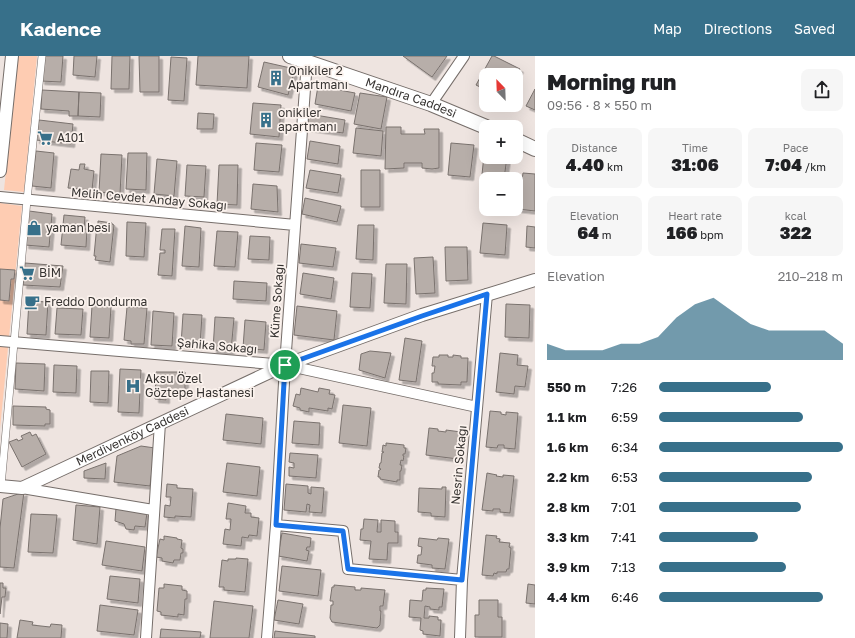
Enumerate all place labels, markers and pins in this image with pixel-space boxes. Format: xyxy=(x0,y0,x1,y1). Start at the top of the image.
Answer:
place label: Onikiler 2 Apartmanı xyxy=(288,63,348,92)
building icon: Onikiler 2 Apartmanı xyxy=(267,69,285,87)
place label: onikiler apartmanı xyxy=(278,105,337,134)
building icon: onikiler apartmanı xyxy=(257,111,275,129)
supermarket icon: A101 xyxy=(36,129,54,147)
place label: A101 xyxy=(57,130,84,145)
shop icon: yaman besi xyxy=(25,219,43,237)
place label: yaman besi xyxy=(46,220,111,235)
supermarket icon: BİM xyxy=(18,264,36,282)
place label: BİM xyxy=(39,265,61,280)
cafe icon: Freddo Dondurma xyxy=(23,293,41,311)
place label: Freddo Dondurma xyxy=(44,294,147,309)
pin xyxy=(268,348,302,382)
place label: Aksu Özel Göztepe Hastanesi xyxy=(145,371,254,400)
hospital icon: Aksu Özel Göztepe Hastanesi xyxy=(124,377,142,395)

